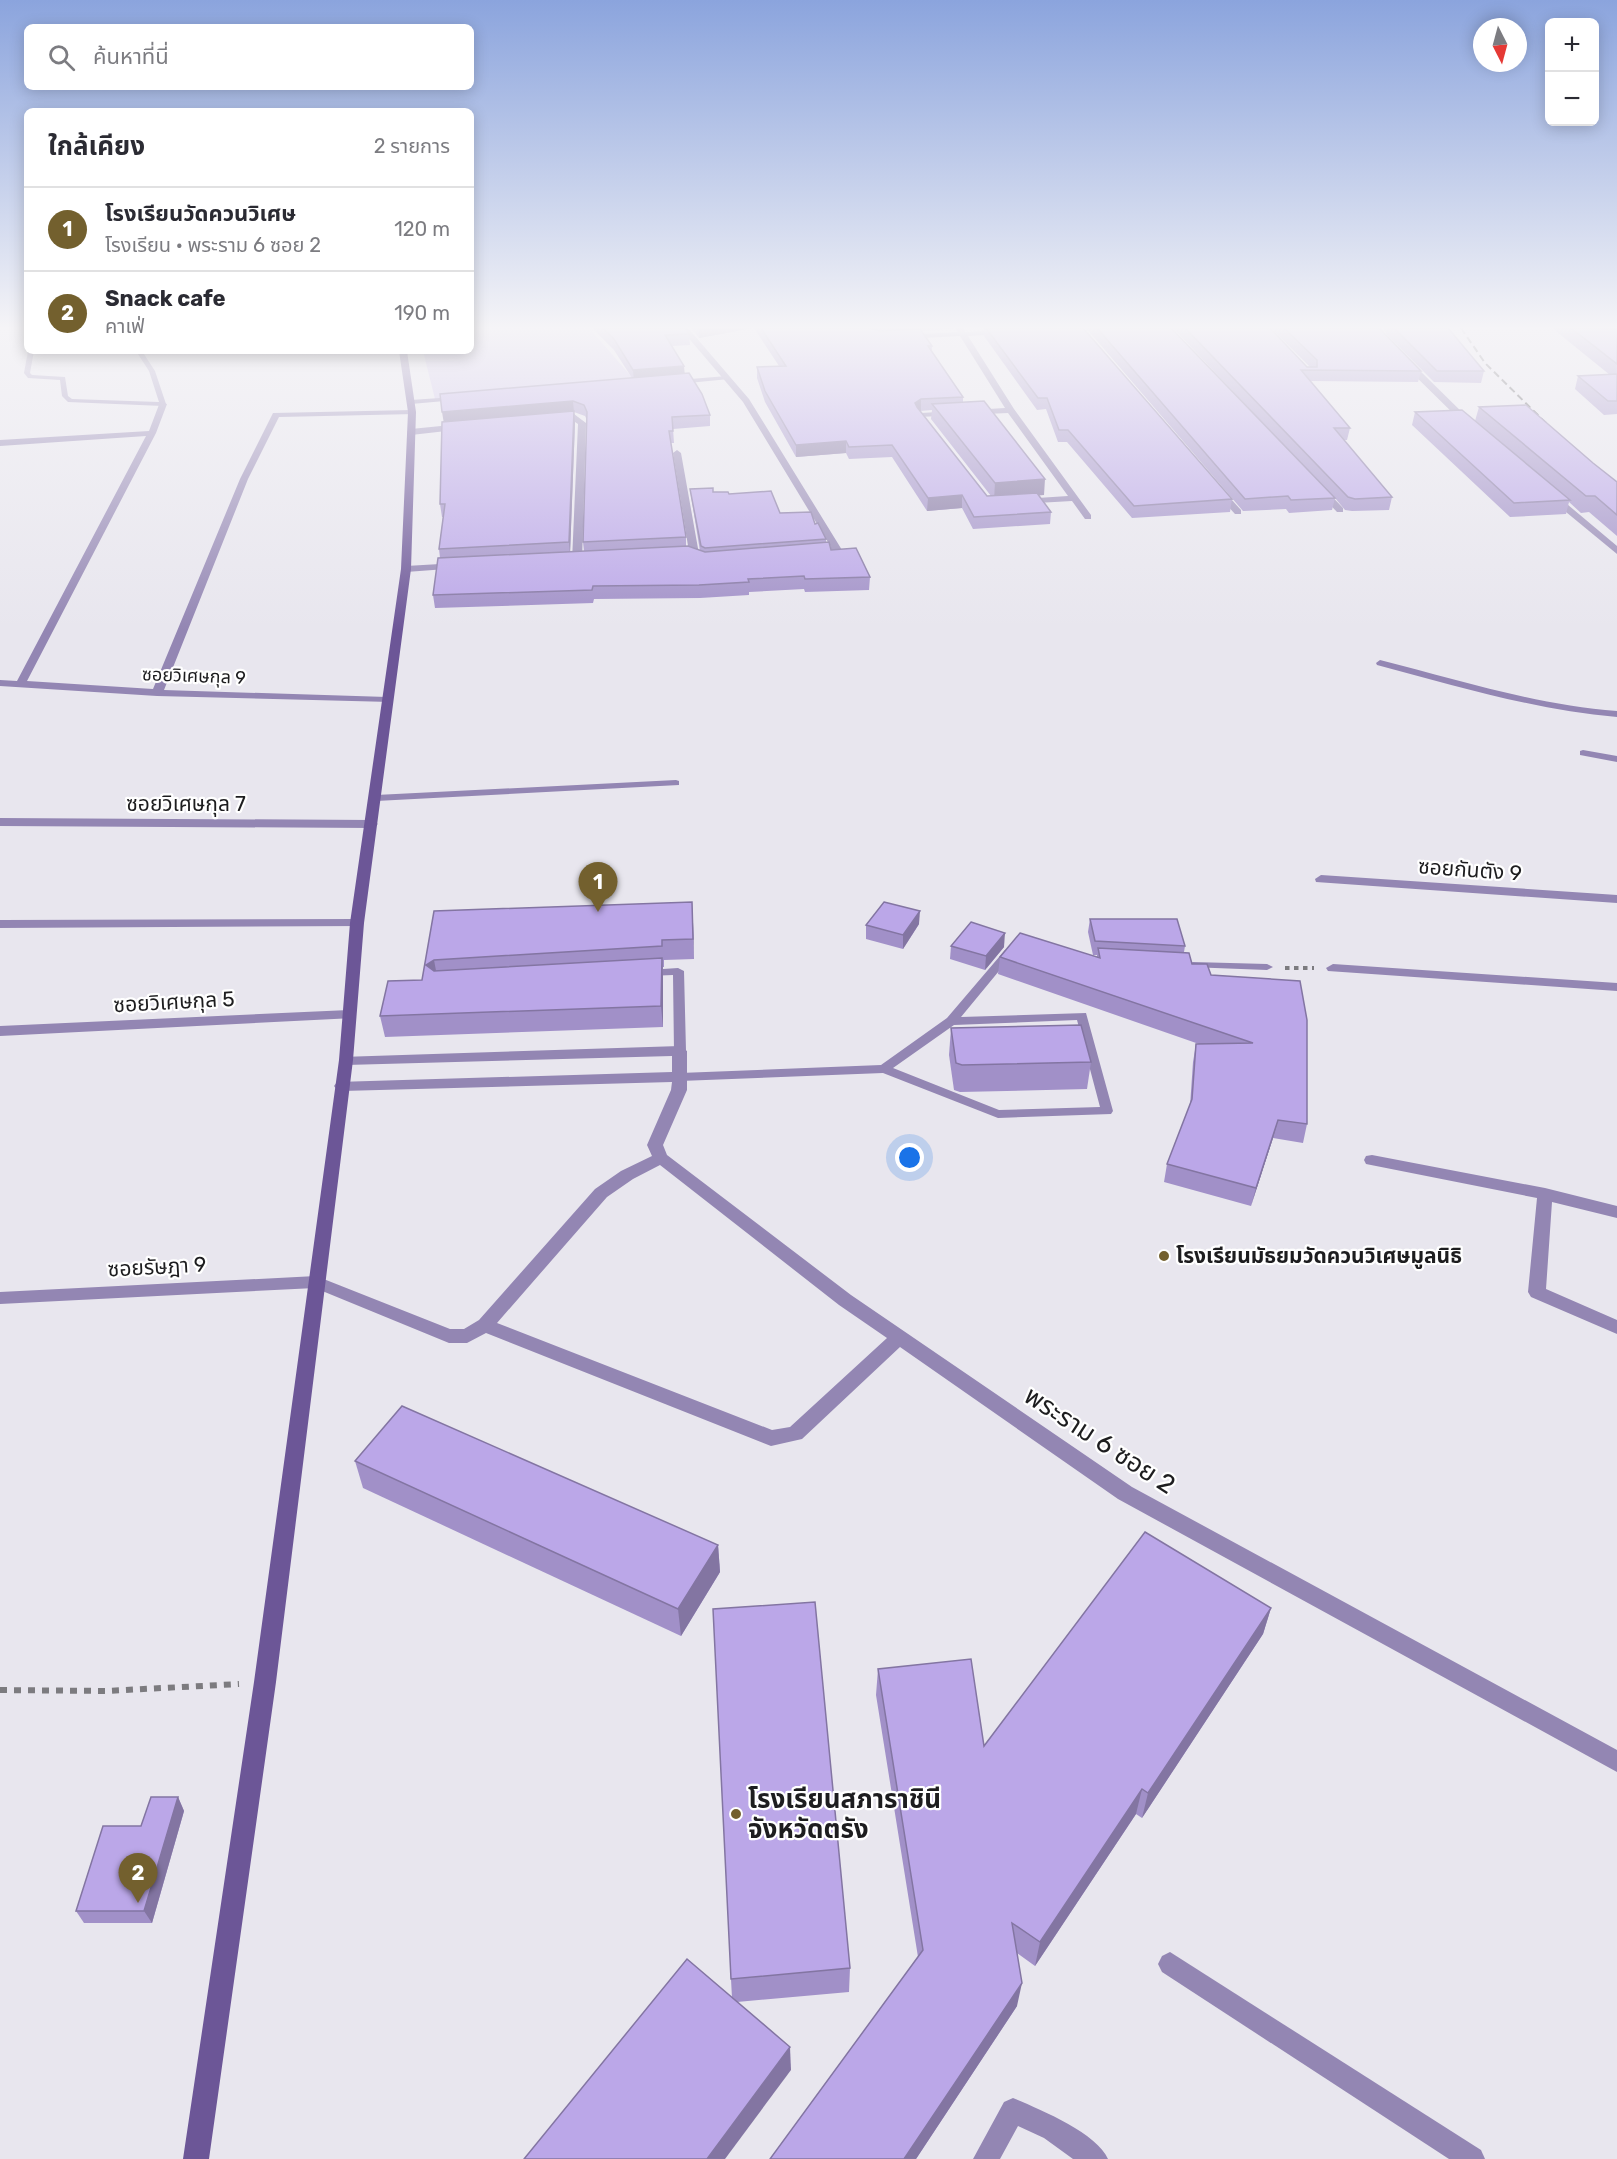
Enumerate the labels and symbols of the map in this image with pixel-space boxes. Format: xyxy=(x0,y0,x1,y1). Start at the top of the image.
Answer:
north arrow xyxy=(1473,18,1527,72)
street label: ซอยวิเศษกุล 9 xyxy=(142,663,246,689)
street label: ซอยวิเศษกุล 7 xyxy=(126,791,246,817)
street label: ซอยกันตัง 9 xyxy=(1417,853,1523,886)
pin: 1 xyxy=(578,862,618,912)
street label: ซอยวิเศษกุล 5 xyxy=(113,986,235,1018)
your location xyxy=(895,1143,924,1172)
place label: โรงเรียนมัธยมวัดควนวิเศษมูลนิธิ xyxy=(1176,1243,1462,1269)
marker: โรงเรียนมัธยมวัดควนวิเศษมูลนิธิ xyxy=(1157,1249,1171,1263)
street label: ซอยรัษฎา 9 xyxy=(107,1251,207,1282)
street label: พระราม 6 ซอย 2 xyxy=(1018,1380,1181,1501)
place label: โรงเรียนสภาราชินี จังหวัดตรัง xyxy=(748,1784,941,1845)
marker: โรงเรียนสภาราชินี จังหวัดตรัง xyxy=(729,1807,743,1821)
pin: 2 xyxy=(118,1854,158,1903)

